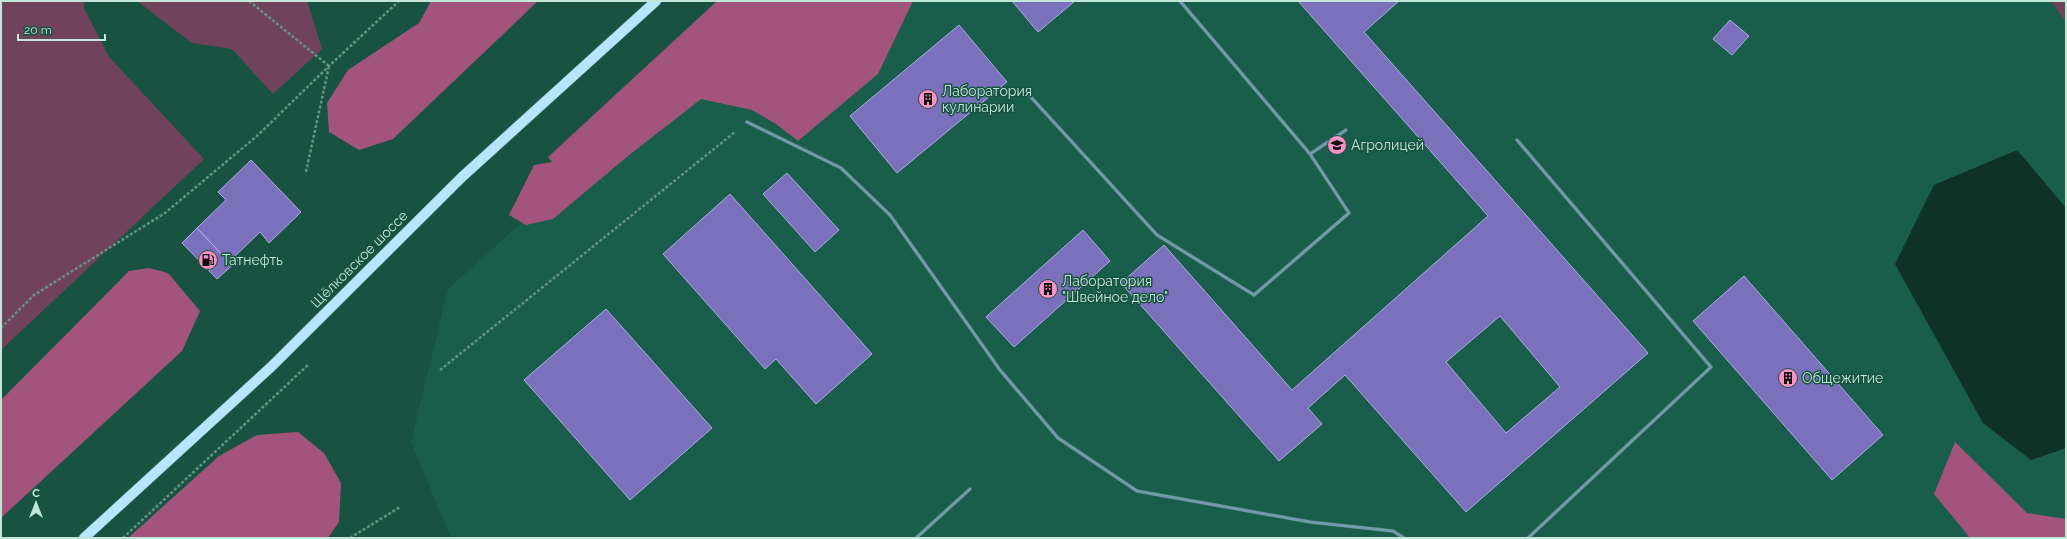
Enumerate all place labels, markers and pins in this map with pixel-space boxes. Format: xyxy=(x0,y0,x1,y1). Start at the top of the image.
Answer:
place label: Лаборатория кулинарии xyxy=(942,83,1032,115)
building icon: Лаборатория кулинарии xyxy=(917,88,939,110)
school or university icon: Агролицей xyxy=(1326,134,1348,156)
place label: Агролицей xyxy=(1351,137,1424,153)
fuel station icon: Татнефть xyxy=(197,249,219,271)
place label: Татнефть xyxy=(222,252,283,268)
place label: Лаборатория "Швейное дело" xyxy=(1062,273,1168,305)
building icon: Лаборатория "Швейное дело" xyxy=(1037,278,1059,300)
building icon: Общежитие xyxy=(1777,367,1799,389)
place label: Общежитие xyxy=(1802,370,1883,386)

